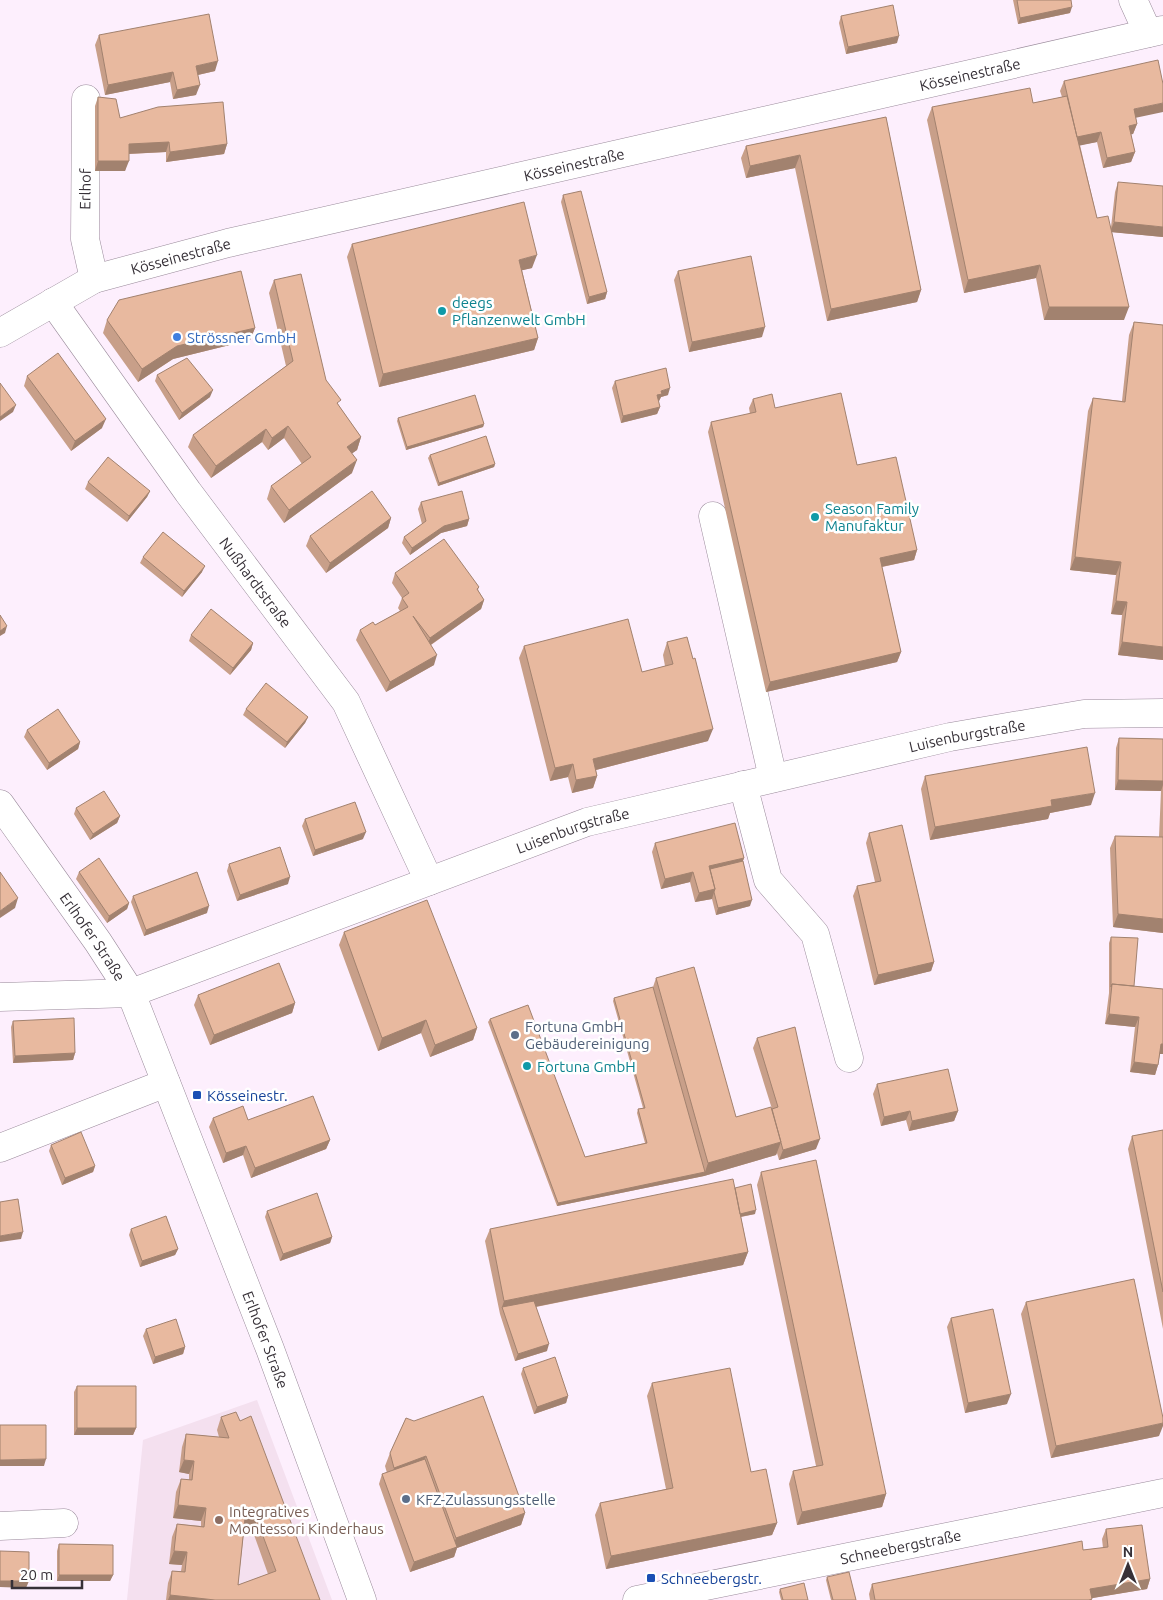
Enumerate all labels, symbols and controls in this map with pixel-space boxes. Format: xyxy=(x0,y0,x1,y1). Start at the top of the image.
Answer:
street label: Kösseinestraße xyxy=(918,54,1022,94)
street label: Kösseinestraße xyxy=(522,144,626,184)
street label: Erlhof xyxy=(76,168,94,210)
street label: Kösseinestraße xyxy=(129,234,232,277)
place label: deegs Pflanzenwelt GmbH xyxy=(452,294,586,328)
marker: deegs Pflanzenwelt GmbH xyxy=(436,305,448,317)
place label: Strössner GmbH xyxy=(187,329,296,346)
marker: Strössner GmbH xyxy=(171,331,183,343)
place label: Season Family Manufaktur xyxy=(825,500,919,534)
marker: Season Family Manufaktur xyxy=(809,511,821,523)
street label: Nußhardtstraße xyxy=(217,534,295,631)
street label: Luisenburgstraße xyxy=(907,716,1026,755)
street label: Luisenburgstraße xyxy=(514,804,631,856)
street label: Erlhofer Straße xyxy=(57,889,129,984)
place label: Fortuna GmbH Gebäudereinigung xyxy=(525,1018,650,1052)
marker: Fortuna GmbH Gebäudereinigung xyxy=(509,1029,521,1041)
place label: Fortuna GmbH xyxy=(537,1058,636,1075)
marker: Fortuna GmbH xyxy=(521,1060,533,1072)
place label: Kösseinestr. xyxy=(207,1087,288,1104)
marker: Kösseinestr. xyxy=(191,1089,203,1101)
street label: Erlhofer Straße xyxy=(240,1288,292,1391)
place label: KFZ-Zulassungsstelle xyxy=(416,1491,556,1508)
marker: KFZ-Zulassungsstelle xyxy=(400,1493,412,1505)
place label: Integratives Montessori Kinderhaus xyxy=(229,1503,384,1537)
marker: Integratives Montessori Kinderhaus xyxy=(213,1514,225,1526)
street label: Schneebergstraße xyxy=(839,1526,963,1567)
north arrow xyxy=(1103,1540,1153,1590)
text: N xyxy=(1123,1544,1133,1560)
scale bar xyxy=(12,1558,82,1590)
text: 20 m xyxy=(20,1566,53,1583)
place label: Schneebergstr. xyxy=(661,1570,762,1587)
marker: Schneebergstr. xyxy=(645,1572,657,1584)

